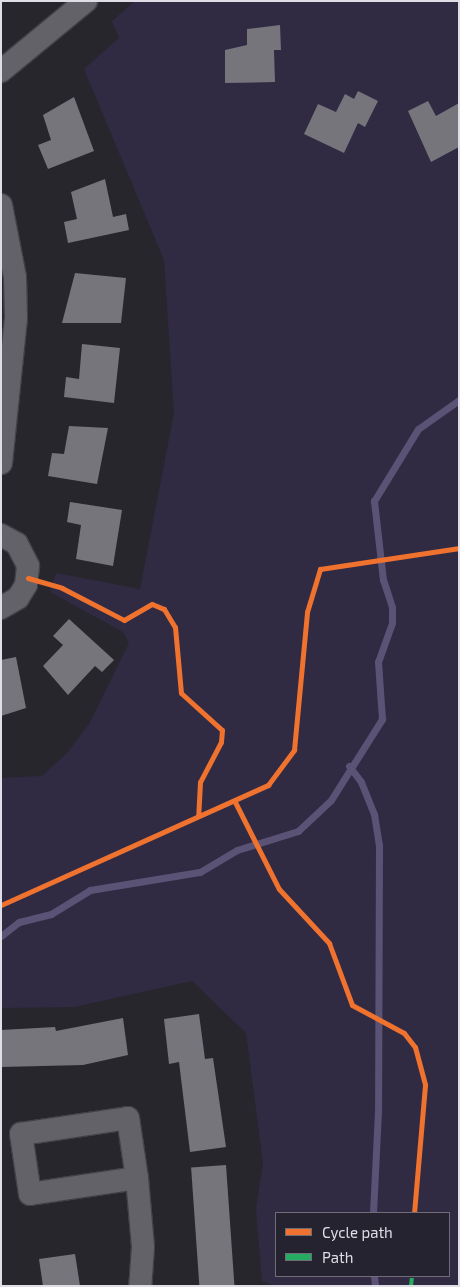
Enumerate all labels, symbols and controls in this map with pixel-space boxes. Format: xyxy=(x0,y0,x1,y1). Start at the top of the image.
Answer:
legend xyxy=(275,1212,450,1277)
text: Cycle path xyxy=(322,1223,393,1241)
text: Path xyxy=(322,1248,353,1266)

